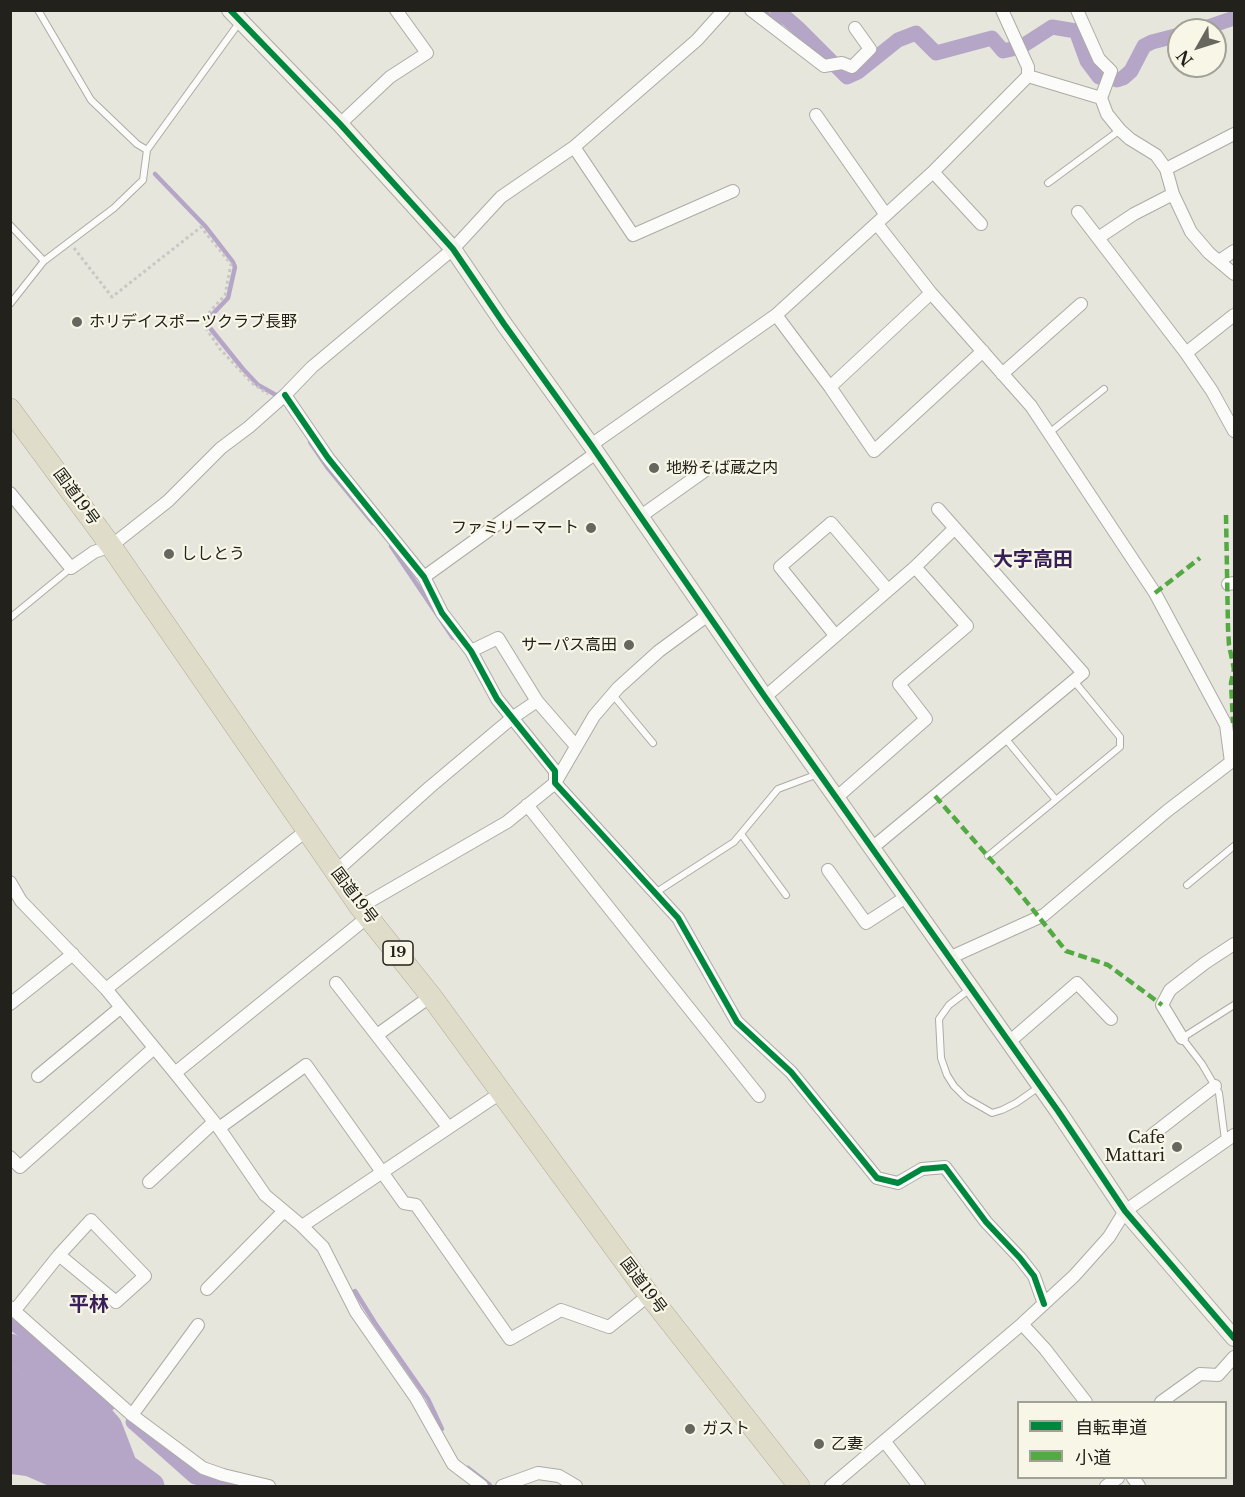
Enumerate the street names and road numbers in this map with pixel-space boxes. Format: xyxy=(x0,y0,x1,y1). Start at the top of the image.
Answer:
street label: 国道19号 xyxy=(49,465,103,529)
street label: 国道19号 xyxy=(327,864,381,928)
road number: 19 xyxy=(383,941,413,965)
street label: 国道19号 xyxy=(616,1254,670,1318)

